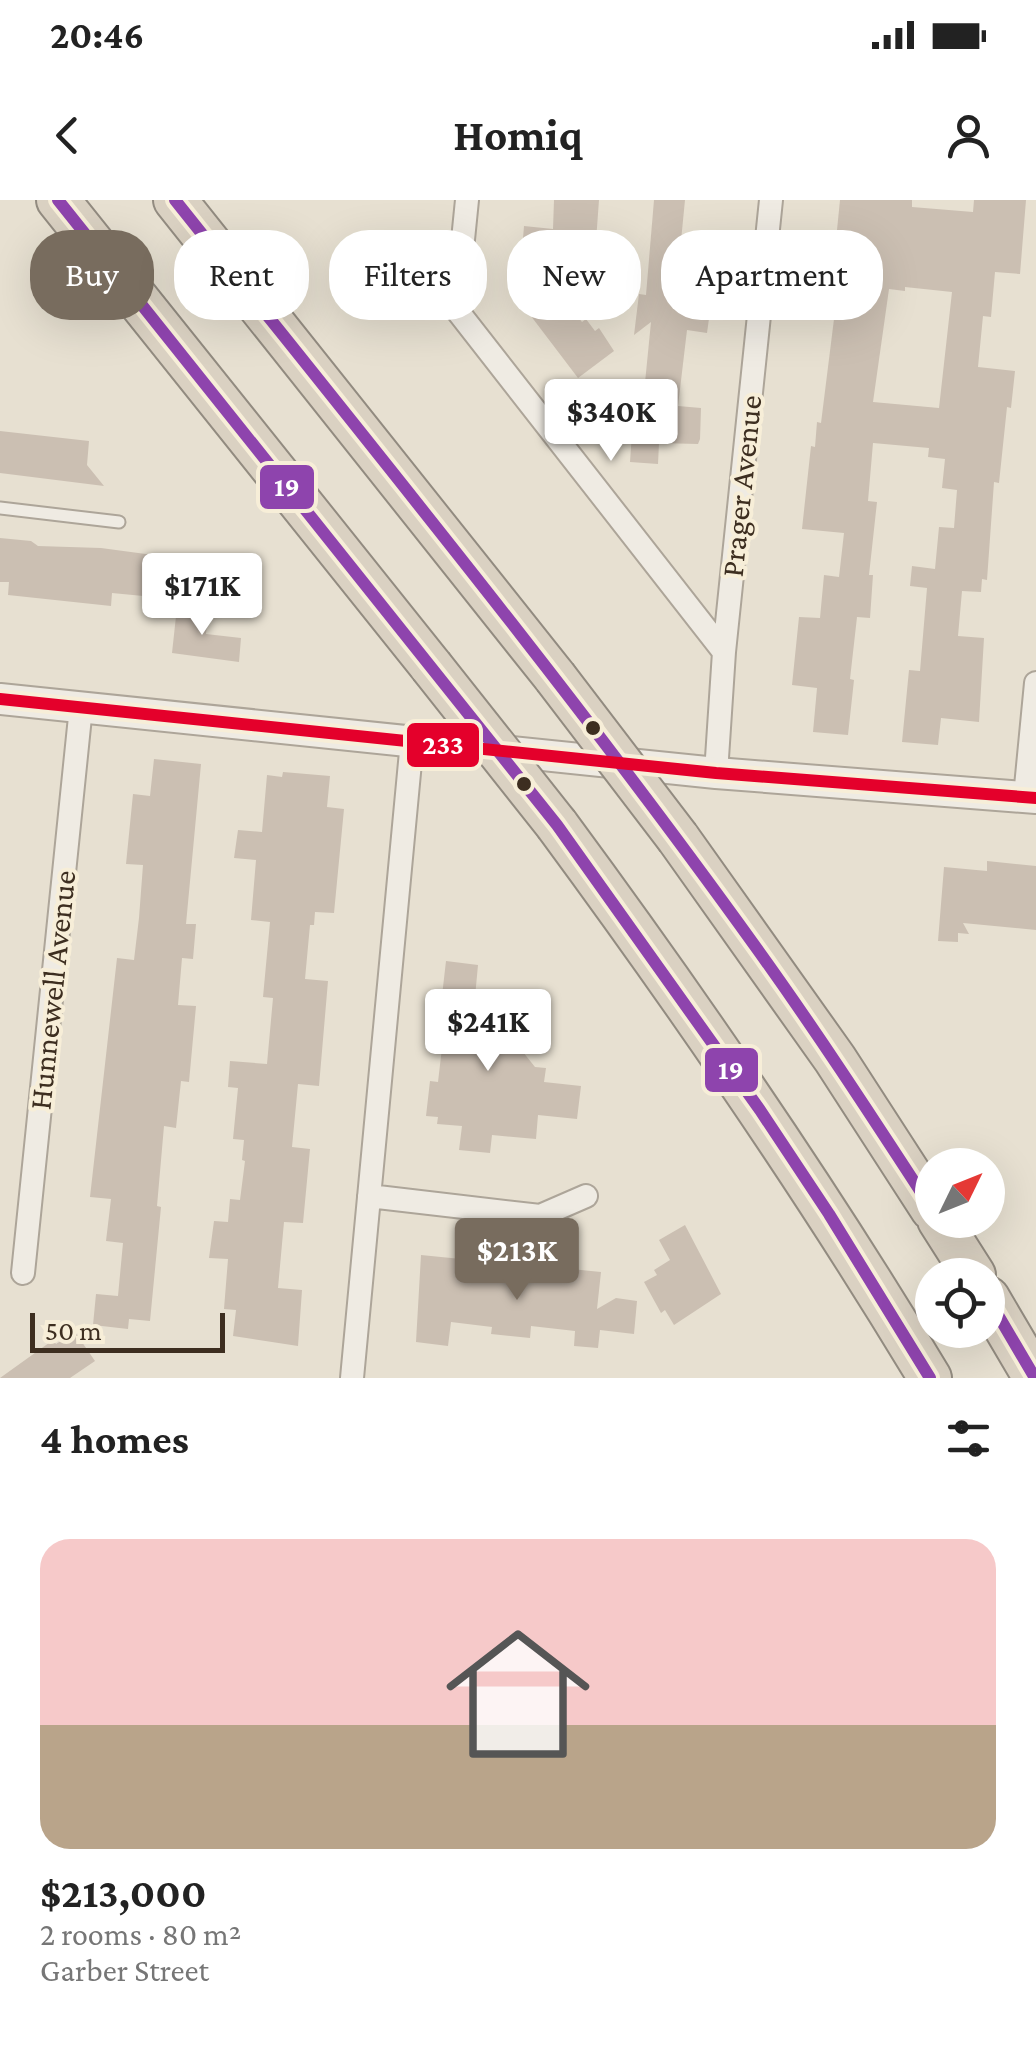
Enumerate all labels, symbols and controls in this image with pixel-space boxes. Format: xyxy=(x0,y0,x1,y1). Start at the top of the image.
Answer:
text: 20:46 xyxy=(50,14,144,56)
icon: back xyxy=(40,108,95,163)
icon: person xyxy=(941,108,996,163)
text: Homiq xyxy=(453,110,583,160)
chip: Buy xyxy=(30,230,154,320)
chip: Rent xyxy=(174,230,309,320)
chip: Filters xyxy=(329,230,487,320)
chip: New xyxy=(507,230,641,320)
chip: Apartment xyxy=(661,230,883,320)
pin: $340K xyxy=(541,379,681,464)
text: $340K xyxy=(567,393,655,429)
street label: Prager Avenue xyxy=(714,393,768,579)
line badge: 19 xyxy=(258,463,316,511)
text: 19 xyxy=(274,471,300,502)
pin: $171K xyxy=(132,553,272,638)
text: $171K xyxy=(164,567,240,603)
unlabelled marker xyxy=(583,718,603,738)
line badge: 233 xyxy=(405,721,481,769)
text: 233 xyxy=(422,729,464,760)
unlabelled marker xyxy=(514,774,534,794)
street label: Hunnewell Avenue xyxy=(22,868,82,1112)
pin: $241K xyxy=(418,989,558,1074)
text: $241K xyxy=(447,1003,529,1039)
line badge: 19 xyxy=(703,1046,760,1094)
text: 19 xyxy=(718,1054,744,1085)
north arrow xyxy=(915,1148,1005,1238)
map controls xyxy=(915,1148,1005,1348)
pin: $213K xyxy=(447,1218,587,1303)
text: $213K xyxy=(477,1232,557,1268)
button: locate xyxy=(915,1258,1005,1348)
scale bar xyxy=(30,1308,225,1352)
text: 50 m xyxy=(45,1315,102,1346)
icon: filters xyxy=(941,1411,996,1466)
text: 4 homes xyxy=(40,1415,189,1462)
icon: home xyxy=(428,1604,608,1784)
text: $213,000 xyxy=(40,1869,206,1916)
text: 2 rooms · 80 m² xyxy=(40,1916,241,1952)
text: Garber Street xyxy=(40,1952,209,1988)

